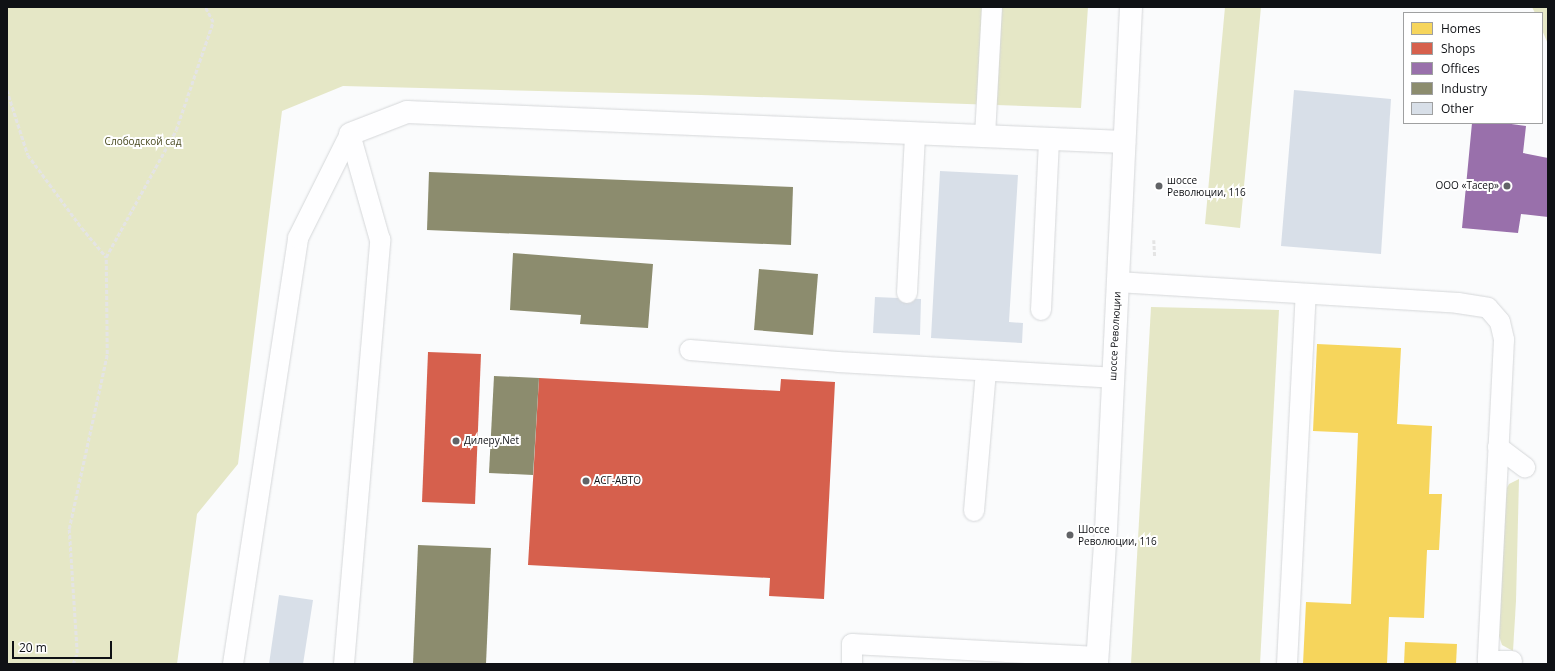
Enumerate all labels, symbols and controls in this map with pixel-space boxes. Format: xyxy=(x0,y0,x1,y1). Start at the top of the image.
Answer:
legend xyxy=(1403,12,1543,124)
text: Homes xyxy=(1441,20,1481,37)
text: Shops xyxy=(1441,40,1475,57)
text: Offices xyxy=(1441,60,1480,77)
text: Industry xyxy=(1441,80,1487,97)
text: Other xyxy=(1441,100,1474,117)
park label: Слободской сад xyxy=(105,136,181,148)
place label: шоссе Революции, 116 xyxy=(1167,174,1246,198)
place label: ООО «Тасер» xyxy=(1436,180,1499,192)
marker: шоссе Революции, 116 xyxy=(1154,181,1164,191)
marker: ООО «Тасер» xyxy=(1502,181,1512,191)
street label: шоссе Революции xyxy=(1107,291,1123,381)
place label: Дилеру.Net xyxy=(464,435,519,447)
marker: Дилеру.Net xyxy=(451,436,461,446)
place label: АСГ-АВТО xyxy=(594,475,641,487)
marker: АСГ-АВТО xyxy=(581,476,591,486)
place label: Шоссе Революции, 116 xyxy=(1078,523,1157,546)
marker: Шоссе Революции, 116 xyxy=(1065,530,1075,540)
scale bar xyxy=(14,633,114,659)
text: 20 m xyxy=(19,639,47,656)

